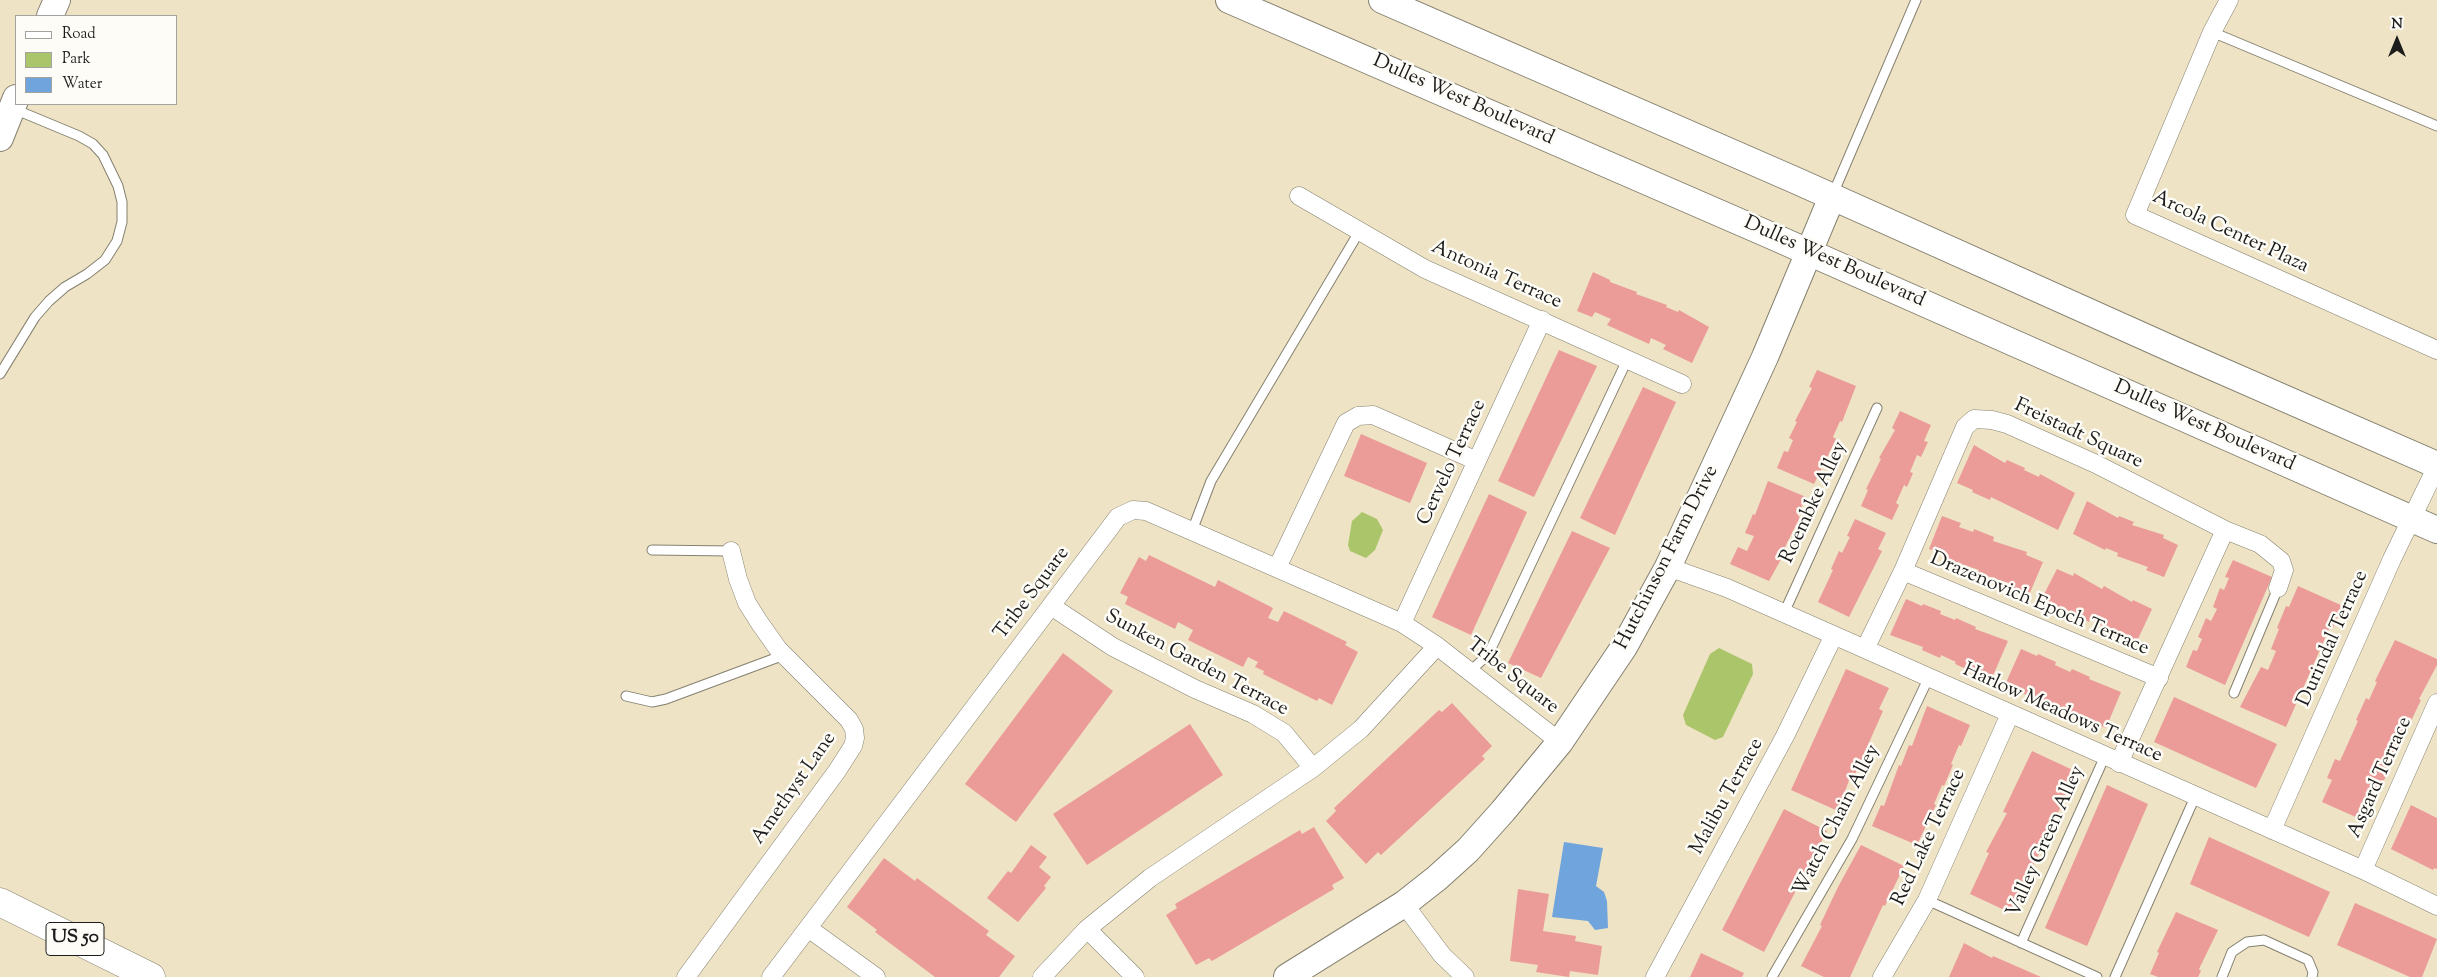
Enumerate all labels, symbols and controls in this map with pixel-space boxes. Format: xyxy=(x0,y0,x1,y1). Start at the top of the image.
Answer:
legend xyxy=(15,15,178,105)
north arrow xyxy=(2372,15,2422,65)
text: N xyxy=(2391,15,2403,35)
text: Road xyxy=(62,24,96,45)
text: Park xyxy=(62,49,91,70)
street label: Dulles West Boulevard xyxy=(1369,50,1557,152)
text: Water xyxy=(62,74,102,95)
street label: Arcola Center Plaza xyxy=(2148,186,2312,280)
street label: Dulles West Boulevard xyxy=(1740,212,1928,314)
street label: Antonia Terrace xyxy=(1427,236,1565,316)
street label: Dulles West Boulevard xyxy=(2110,376,2298,478)
street label: Freistadt Square xyxy=(2010,395,2146,475)
street label: Cervelo Terrace xyxy=(1413,396,1493,530)
street label: Roembke Alley xyxy=(1776,438,1854,568)
street label: Hutchinson Farm Drive xyxy=(1611,462,1725,654)
street label: Tribe Square xyxy=(990,543,1076,645)
street label: Drazenovich Epoch Terrace xyxy=(1926,548,2152,662)
street label: Durindal Terrace xyxy=(2293,567,2375,711)
street label: Sunken Garden Terrace xyxy=(1100,605,1292,723)
street label: Tribe Square xyxy=(1461,634,1563,720)
street label: Harlow Meadows Terrace xyxy=(1958,659,2166,769)
street label: Asgard Terrace xyxy=(2344,714,2418,842)
street label: Amethyst Lane xyxy=(748,728,842,850)
street label: Malibu Terrace xyxy=(1686,735,1770,859)
street label: Watch Chain Alley xyxy=(1789,741,1887,901)
street label: Valley Green Alley xyxy=(2003,763,2091,921)
street label: Red Lake Terrace xyxy=(1888,766,1972,910)
road number: US 50 xyxy=(46,922,104,956)

